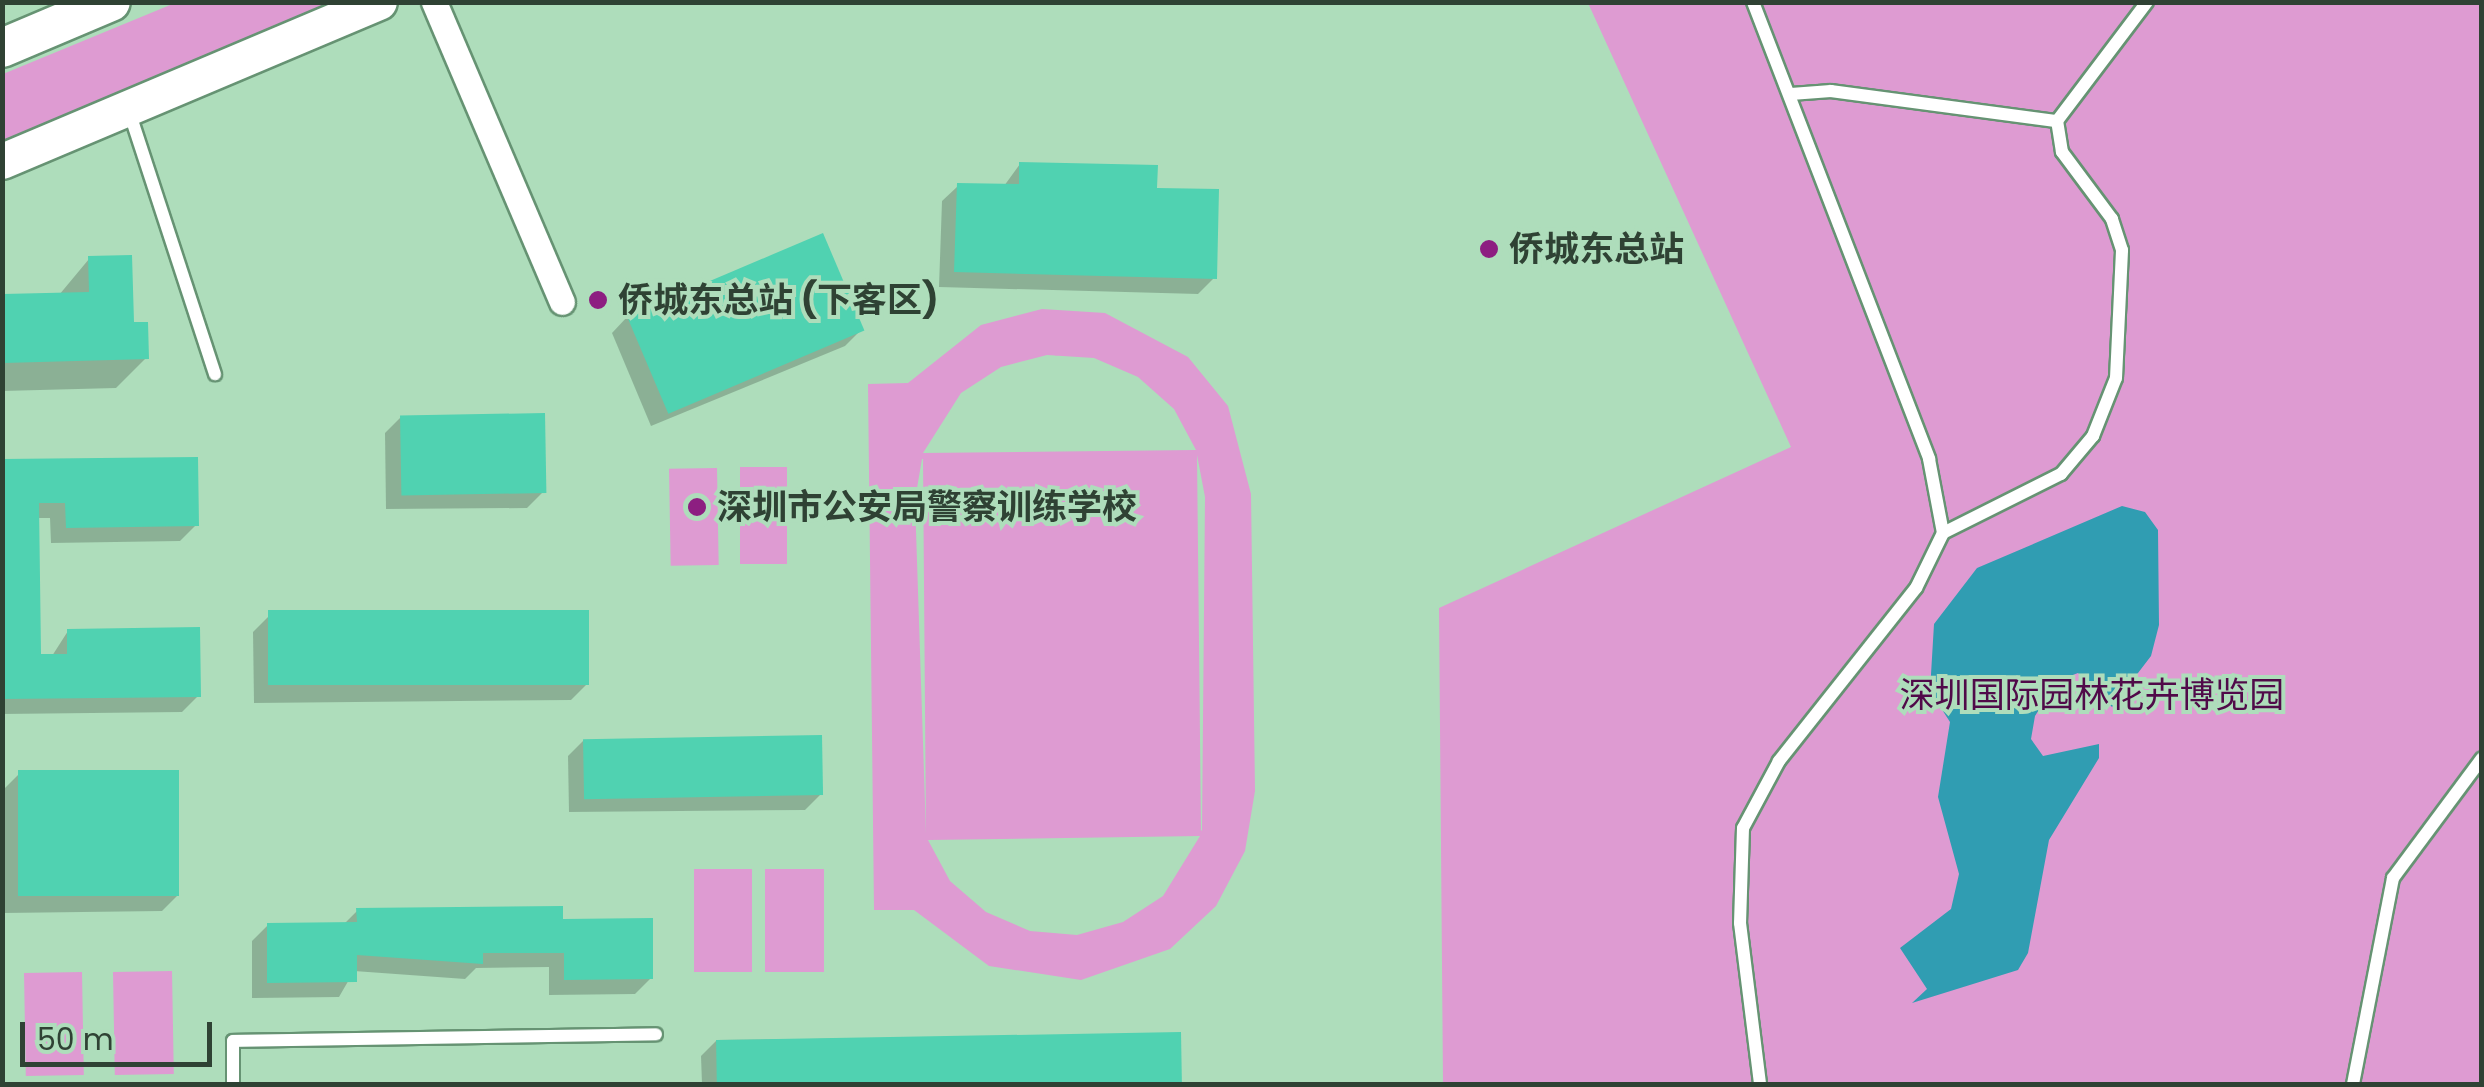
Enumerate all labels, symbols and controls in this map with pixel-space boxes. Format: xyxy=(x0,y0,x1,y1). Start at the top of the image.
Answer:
place label: 侨城东总站 xyxy=(1509,228,1684,270)
marker: 侨城东总站 xyxy=(1478,238,1500,260)
place label: 侨城东总站 (下客区) xyxy=(618,279,939,321)
marker: 侨城东总站 (下客区) xyxy=(587,289,609,311)
place label: 深圳市公安局警察训练学校 xyxy=(717,486,1137,528)
marker: 深圳市公安局警察训练学校 xyxy=(686,496,708,518)
park label: 深圳国际园林花卉博览园 xyxy=(1900,674,2284,716)
scale bar xyxy=(25,1002,218,1064)
text: 50 m xyxy=(37,1018,114,1061)

